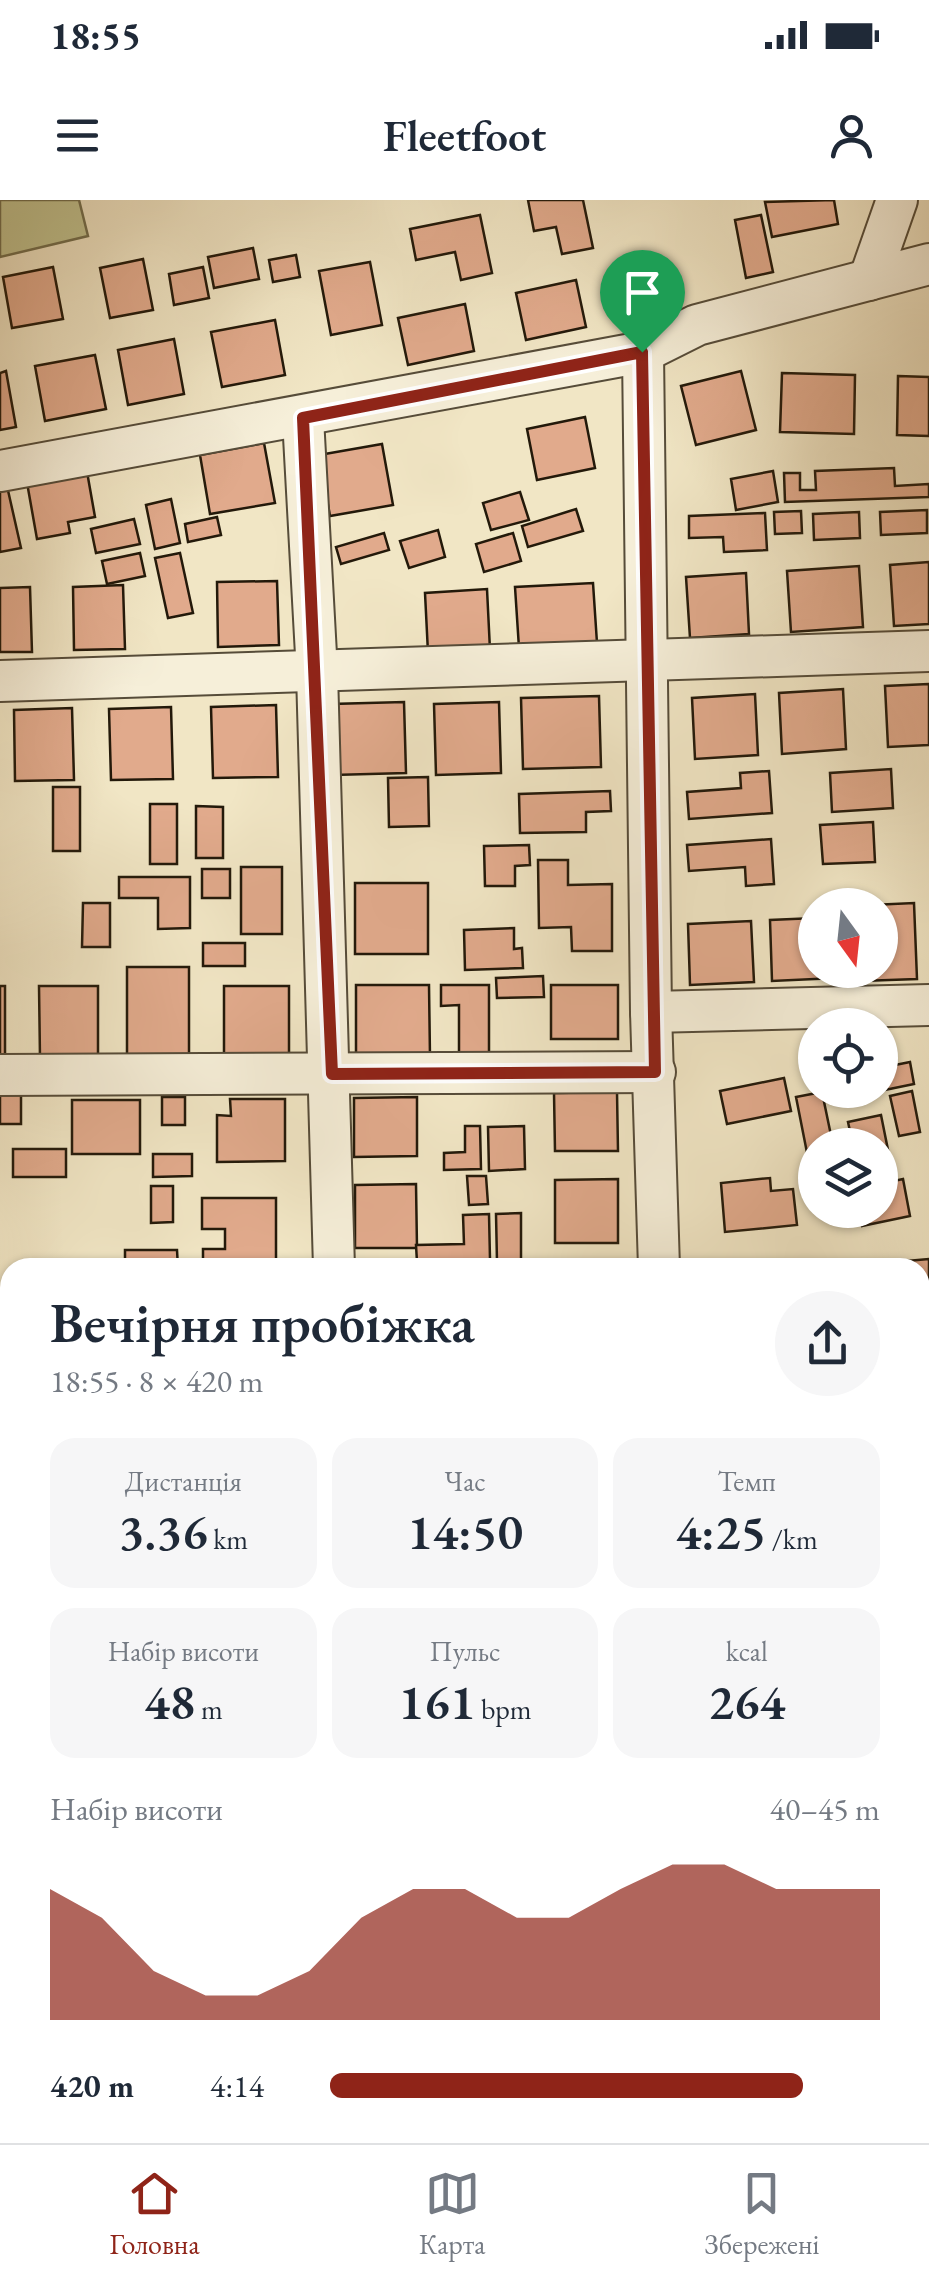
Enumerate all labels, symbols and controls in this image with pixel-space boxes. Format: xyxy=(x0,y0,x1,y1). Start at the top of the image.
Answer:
text: 18:55 xyxy=(50,11,141,60)
text: Fleetfoot xyxy=(383,106,546,164)
icon: menu xyxy=(50,108,105,163)
icon: person xyxy=(824,108,879,163)
pin xyxy=(600,250,685,353)
icon: arrive xyxy=(615,265,670,320)
north arrow xyxy=(798,888,898,988)
map controls xyxy=(798,888,898,1228)
button: locate xyxy=(798,1008,898,1108)
button: layers xyxy=(798,1128,898,1228)
text: Вечірня пробіжка xyxy=(50,1287,475,1358)
button: share xyxy=(775,1291,880,1396)
text: 18:55 · 8 × 420 m xyxy=(50,1360,263,1402)
text: Дистанція xyxy=(125,1463,242,1499)
text: Час xyxy=(444,1463,486,1499)
text: Темп xyxy=(717,1463,776,1499)
text: 3.36 xyxy=(119,1499,208,1564)
text: 14:50 xyxy=(407,1499,523,1564)
text: 4:25 xyxy=(676,1499,766,1564)
text: km xyxy=(208,1521,248,1557)
text: /km xyxy=(766,1521,818,1557)
text: Набір висоти xyxy=(108,1633,259,1669)
text: Пульс xyxy=(430,1633,500,1669)
text: kcal xyxy=(726,1633,768,1669)
text: 48 xyxy=(144,1669,195,1734)
text: 161 xyxy=(398,1669,475,1734)
text: 264 xyxy=(708,1669,785,1734)
text: m xyxy=(195,1691,223,1727)
text: bpm xyxy=(475,1691,532,1727)
text: Набір висоти xyxy=(50,1788,223,1830)
text: 40–45 m xyxy=(770,1788,880,1830)
text: 420 m xyxy=(50,2065,134,2107)
text: 4:14 xyxy=(210,2065,264,2107)
tab: Головна xyxy=(110,2166,200,2262)
tab: Карта xyxy=(419,2166,486,2262)
tab: Збережені xyxy=(705,2166,819,2262)

